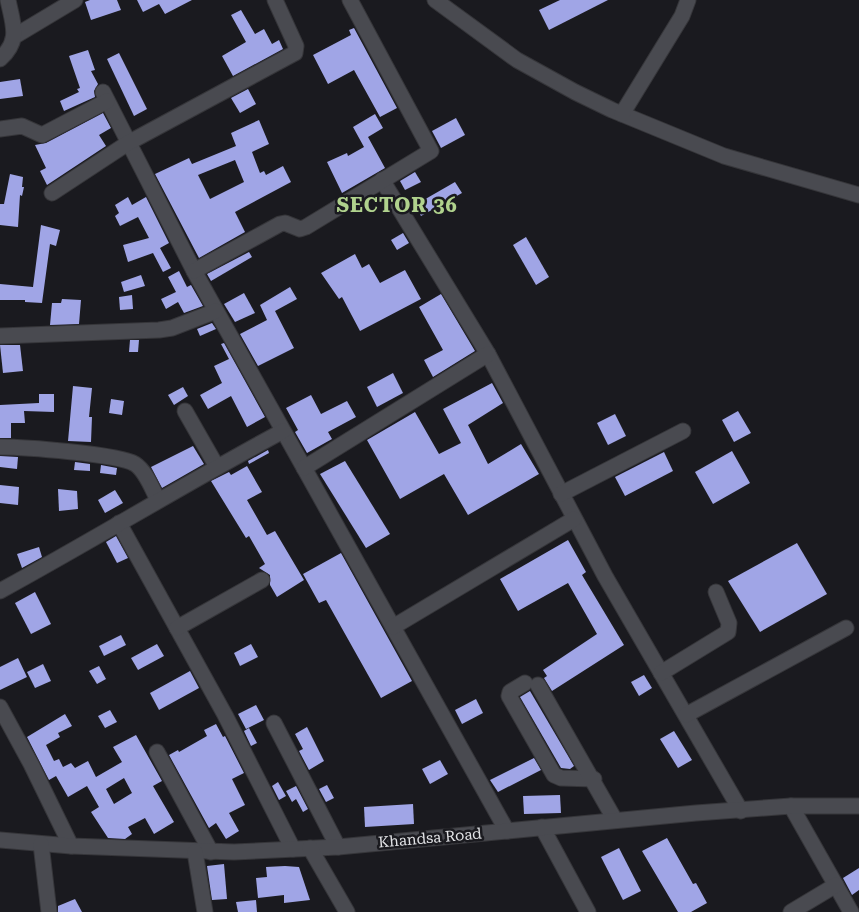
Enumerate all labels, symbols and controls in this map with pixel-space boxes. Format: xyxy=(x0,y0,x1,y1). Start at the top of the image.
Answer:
district label: SECTOR 36 xyxy=(336,193,458,217)
street label: Khandsa Road xyxy=(377,824,483,851)

